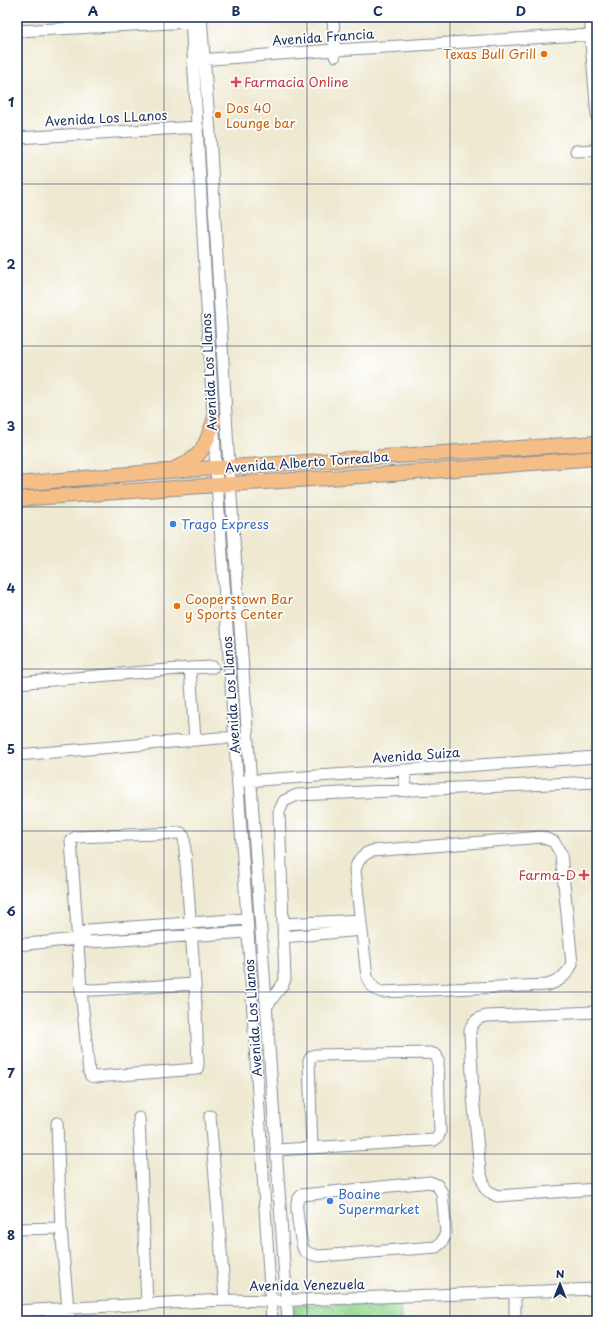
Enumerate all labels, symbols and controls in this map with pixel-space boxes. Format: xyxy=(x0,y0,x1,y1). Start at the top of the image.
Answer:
text: A xyxy=(88,1,98,20)
text: B xyxy=(232,1,241,20)
text: C xyxy=(373,1,383,20)
text: D xyxy=(516,1,526,20)
street label: Avenida Francia xyxy=(271,23,375,50)
place label: Texas Bull Grill xyxy=(443,44,536,63)
marker: Texas Bull Grill xyxy=(539,49,549,59)
place label: Farmacia Online xyxy=(244,72,349,91)
marker: Farmacia Online xyxy=(231,77,241,87)
text: 1 xyxy=(8,92,14,111)
place label: Dos 40 Lounge bar xyxy=(226,98,296,132)
street label: Avenida Los LLanos xyxy=(44,105,168,130)
marker: Dos 40 Lounge bar xyxy=(213,110,223,120)
text: 2 xyxy=(6,254,16,273)
street label: Avenida Los Llanos xyxy=(196,312,221,431)
text: 3 xyxy=(7,416,16,435)
street label: Avenida Alberto Torrealba xyxy=(224,446,390,477)
place label: Trago Express xyxy=(181,514,269,533)
marker: Trago Express xyxy=(168,519,178,529)
text: 4 xyxy=(7,578,16,597)
place label: Cooperstown Bar y Sports Center xyxy=(185,589,293,623)
marker: Cooperstown Bar y Sports Center xyxy=(172,601,182,611)
street label: Avenida Los Llanos xyxy=(217,635,244,755)
text: 5 xyxy=(7,739,15,758)
street label: Avenida Suiza xyxy=(371,742,461,767)
place label: Farma-D xyxy=(519,865,576,884)
marker: Farma-D xyxy=(579,870,589,880)
text: 6 xyxy=(6,901,16,920)
street label: Avenida Los Llanos xyxy=(239,958,266,1078)
text: 7 xyxy=(7,1063,15,1082)
place label: Boaine Supermarket xyxy=(338,1184,420,1218)
marker: Boaine Supermarket xyxy=(325,1196,335,1206)
text: 8 xyxy=(7,1225,15,1244)
north arrow xyxy=(540,1264,580,1304)
text: N xyxy=(556,1265,565,1282)
street label: Avenida Venezuela xyxy=(249,1274,366,1295)

